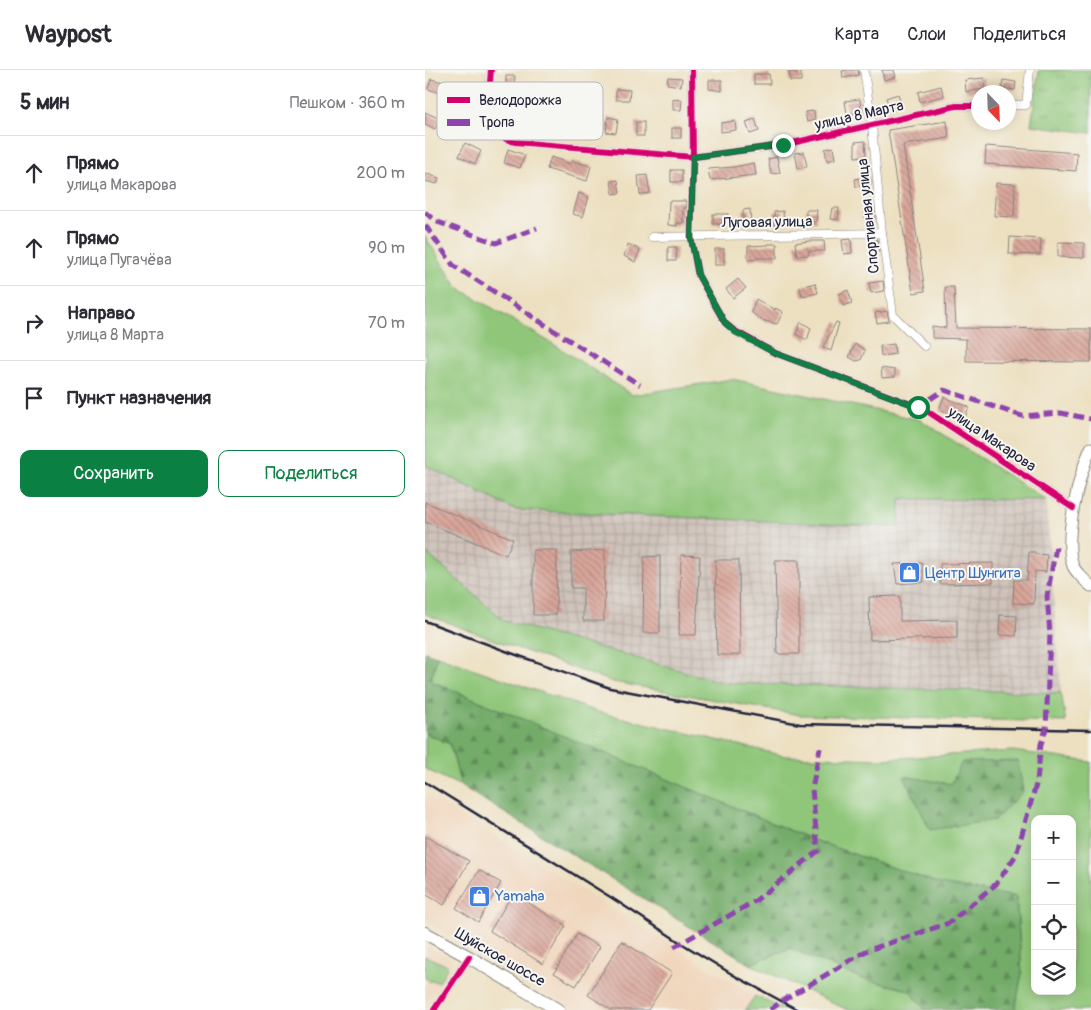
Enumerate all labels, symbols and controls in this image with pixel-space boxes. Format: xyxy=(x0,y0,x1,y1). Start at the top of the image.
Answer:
text: Waypost xyxy=(25,20,112,49)
text: Карта xyxy=(835,23,879,46)
text: Слои xyxy=(907,23,945,46)
text: Поделиться xyxy=(973,23,1066,46)
legend xyxy=(437,82,603,140)
north arrow xyxy=(971,85,1016,130)
text: 5 мин xyxy=(20,89,70,116)
text: Велодорожка xyxy=(479,92,561,109)
text: Пешком · 360 m xyxy=(290,93,405,113)
street label: улица 8 Марта xyxy=(812,96,905,135)
text: Тропа xyxy=(479,114,515,131)
route end xyxy=(772,134,795,157)
text: Прямо xyxy=(67,151,119,175)
street label: Спортивная улица xyxy=(853,157,884,274)
icon: ahead xyxy=(20,159,48,187)
text: 200 m xyxy=(357,163,405,183)
text: улица Макарова xyxy=(67,175,176,195)
street label: Луговая улица xyxy=(721,212,812,233)
text: Прямо xyxy=(67,226,119,250)
icon: ahead xyxy=(20,234,48,262)
text: 90 m xyxy=(368,238,405,258)
text: улица Пугачёва xyxy=(67,250,172,270)
text: Направо xyxy=(67,301,135,325)
icon: right xyxy=(20,309,48,337)
text: 70 m xyxy=(368,313,405,333)
text: улица 8 Марта xyxy=(67,325,164,345)
icon: arrive xyxy=(20,384,48,412)
text: Пункт назначения xyxy=(67,386,211,410)
route start xyxy=(907,396,930,419)
street label: улица Макарова xyxy=(943,402,1040,476)
button: Сохранить xyxy=(20,450,208,497)
button: Поделиться xyxy=(218,450,405,497)
shop icon: Центр Шунгита xyxy=(897,561,921,585)
place label: Центр Шунгита xyxy=(925,564,1021,583)
map controls xyxy=(1031,815,1076,995)
button: + xyxy=(1031,815,1076,860)
button: − xyxy=(1031,860,1076,905)
shop icon: Yamaha xyxy=(467,884,491,908)
place label: Yamaha xyxy=(494,887,544,906)
button: locate xyxy=(1031,905,1076,950)
street label: Шуйское шоссе xyxy=(451,924,549,991)
button: layers xyxy=(1031,950,1076,995)

